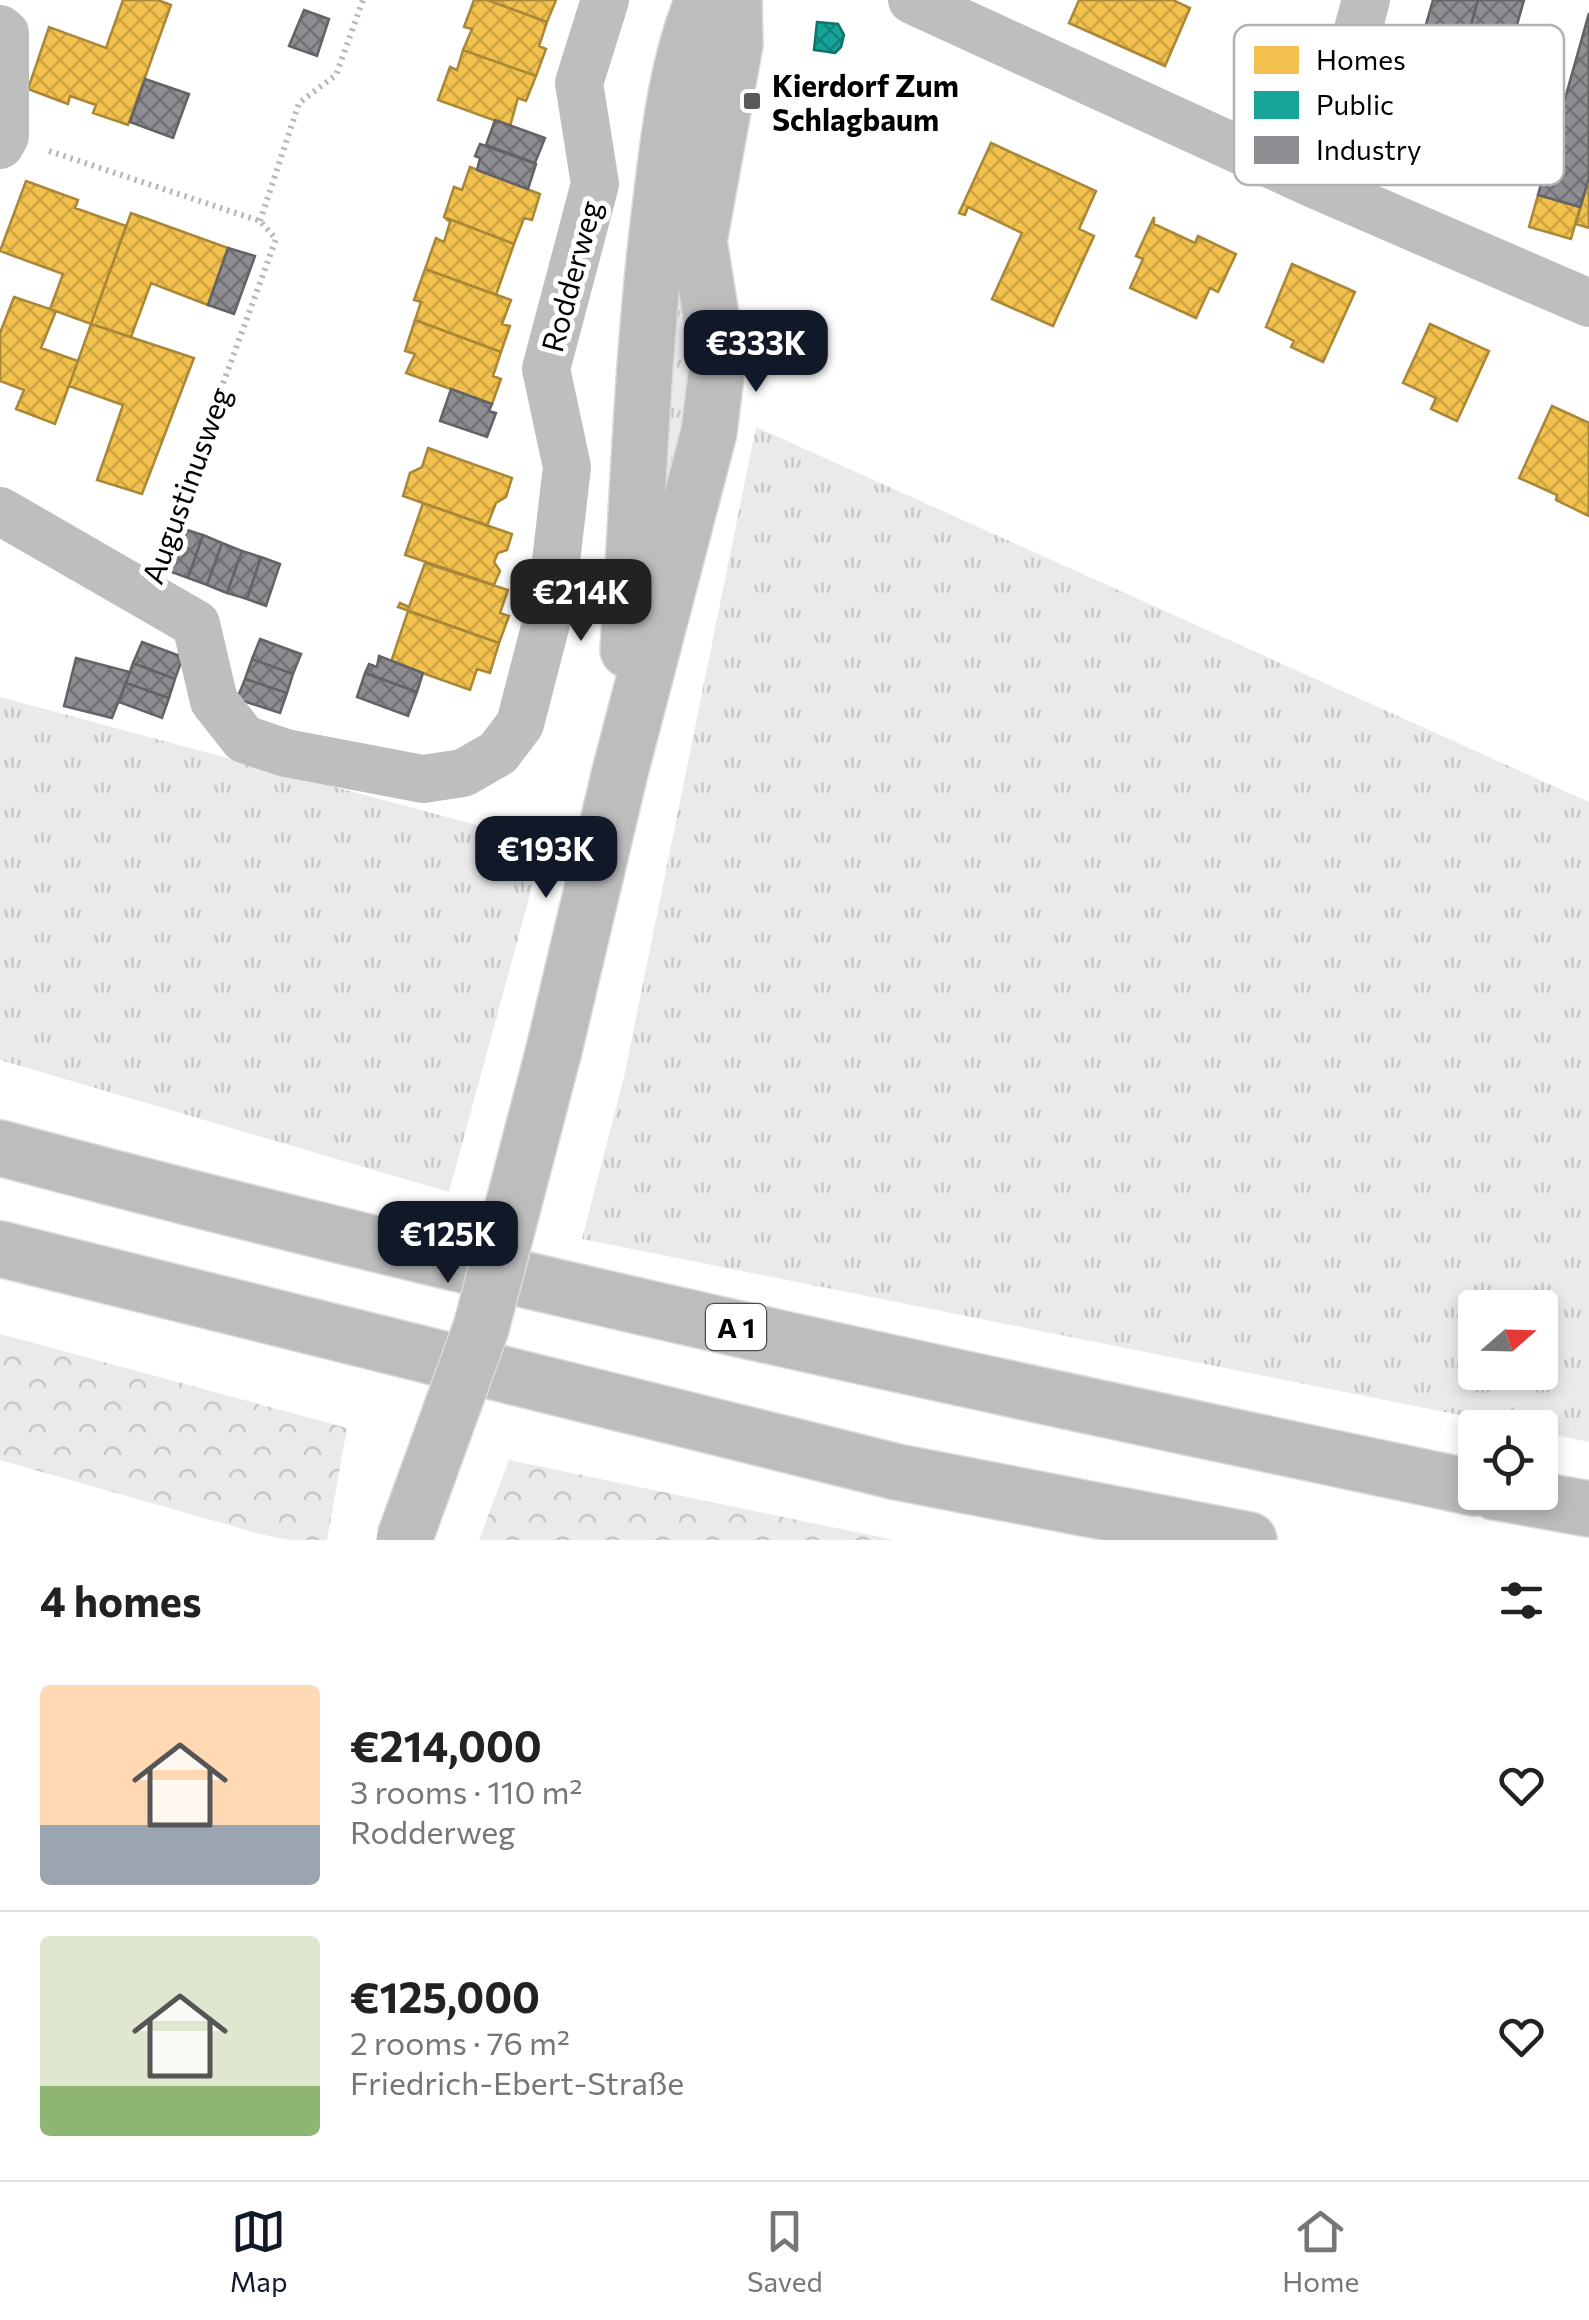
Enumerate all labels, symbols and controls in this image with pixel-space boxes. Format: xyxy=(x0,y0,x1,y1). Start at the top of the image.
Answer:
legend xyxy=(1234,25,1564,185)
text: Homes xyxy=(1316,42,1406,76)
place label: Kierdorf Zum Schlagbaum xyxy=(772,66,959,137)
text: Public xyxy=(1316,87,1394,121)
marker: Kierdorf Zum Schlagbaum xyxy=(741,90,763,112)
text: Industry xyxy=(1316,132,1422,166)
street label: Rodderweg xyxy=(532,196,608,356)
pin: €333K xyxy=(686,310,826,395)
text: €333K xyxy=(706,322,806,362)
street label: Augustinusweg xyxy=(132,382,238,588)
pin: €214K xyxy=(511,559,651,644)
text: €214K xyxy=(532,571,630,611)
pin: €193K xyxy=(476,816,616,901)
text: €193K xyxy=(497,828,595,868)
pin: €125K xyxy=(378,1201,518,1286)
text: €125K xyxy=(400,1213,496,1253)
north arrow xyxy=(1458,1290,1558,1390)
map controls xyxy=(1458,1290,1558,1510)
road number: A 1 xyxy=(706,1304,766,1350)
button: locate xyxy=(1458,1410,1558,1510)
icon: filters xyxy=(1494,1573,1549,1628)
text: 4 homes xyxy=(40,1574,202,1626)
text: €214,000 xyxy=(350,1719,542,1771)
icon: home xyxy=(120,1725,240,1845)
icon: heart xyxy=(1494,1758,1549,1813)
text: 3 rooms · 110 m² xyxy=(350,1771,582,1811)
text: Rodderweg xyxy=(350,1811,515,1851)
text: €125,000 xyxy=(350,1970,540,2022)
icon: home xyxy=(120,1976,240,2096)
icon: heart xyxy=(1494,2009,1549,2064)
text: 2 rooms · 76 m² xyxy=(350,2022,570,2062)
text: Friedrich-Ebert-Straße xyxy=(350,2062,684,2102)
tab: Map xyxy=(230,2204,288,2298)
tab: Saved xyxy=(747,2204,823,2298)
tab: Home xyxy=(1282,2204,1359,2298)

